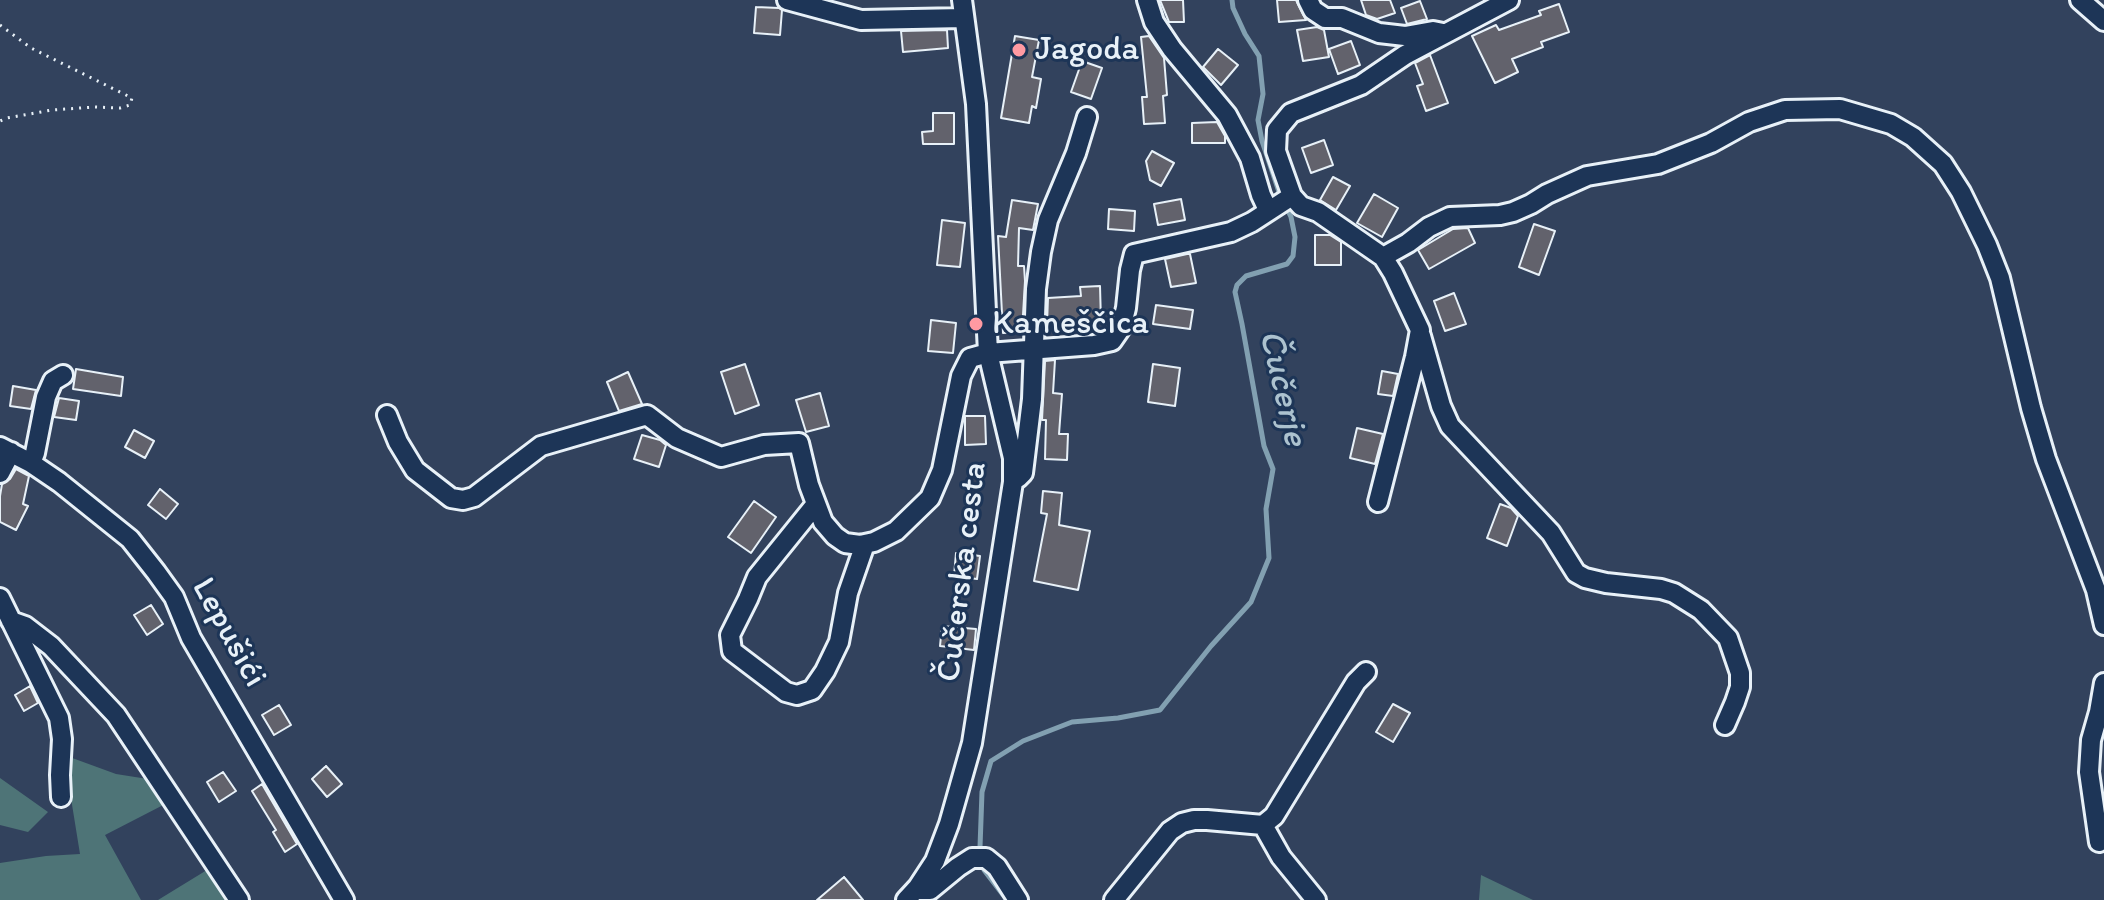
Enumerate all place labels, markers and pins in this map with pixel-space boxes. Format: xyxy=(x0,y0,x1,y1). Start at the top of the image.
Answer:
place label: Jagoda xyxy=(1035,30,1139,70)
marker: Jagoda xyxy=(1010,41,1028,59)
place label: Kameščica xyxy=(992,304,1149,344)
marker: Kameščica xyxy=(967,315,985,333)

